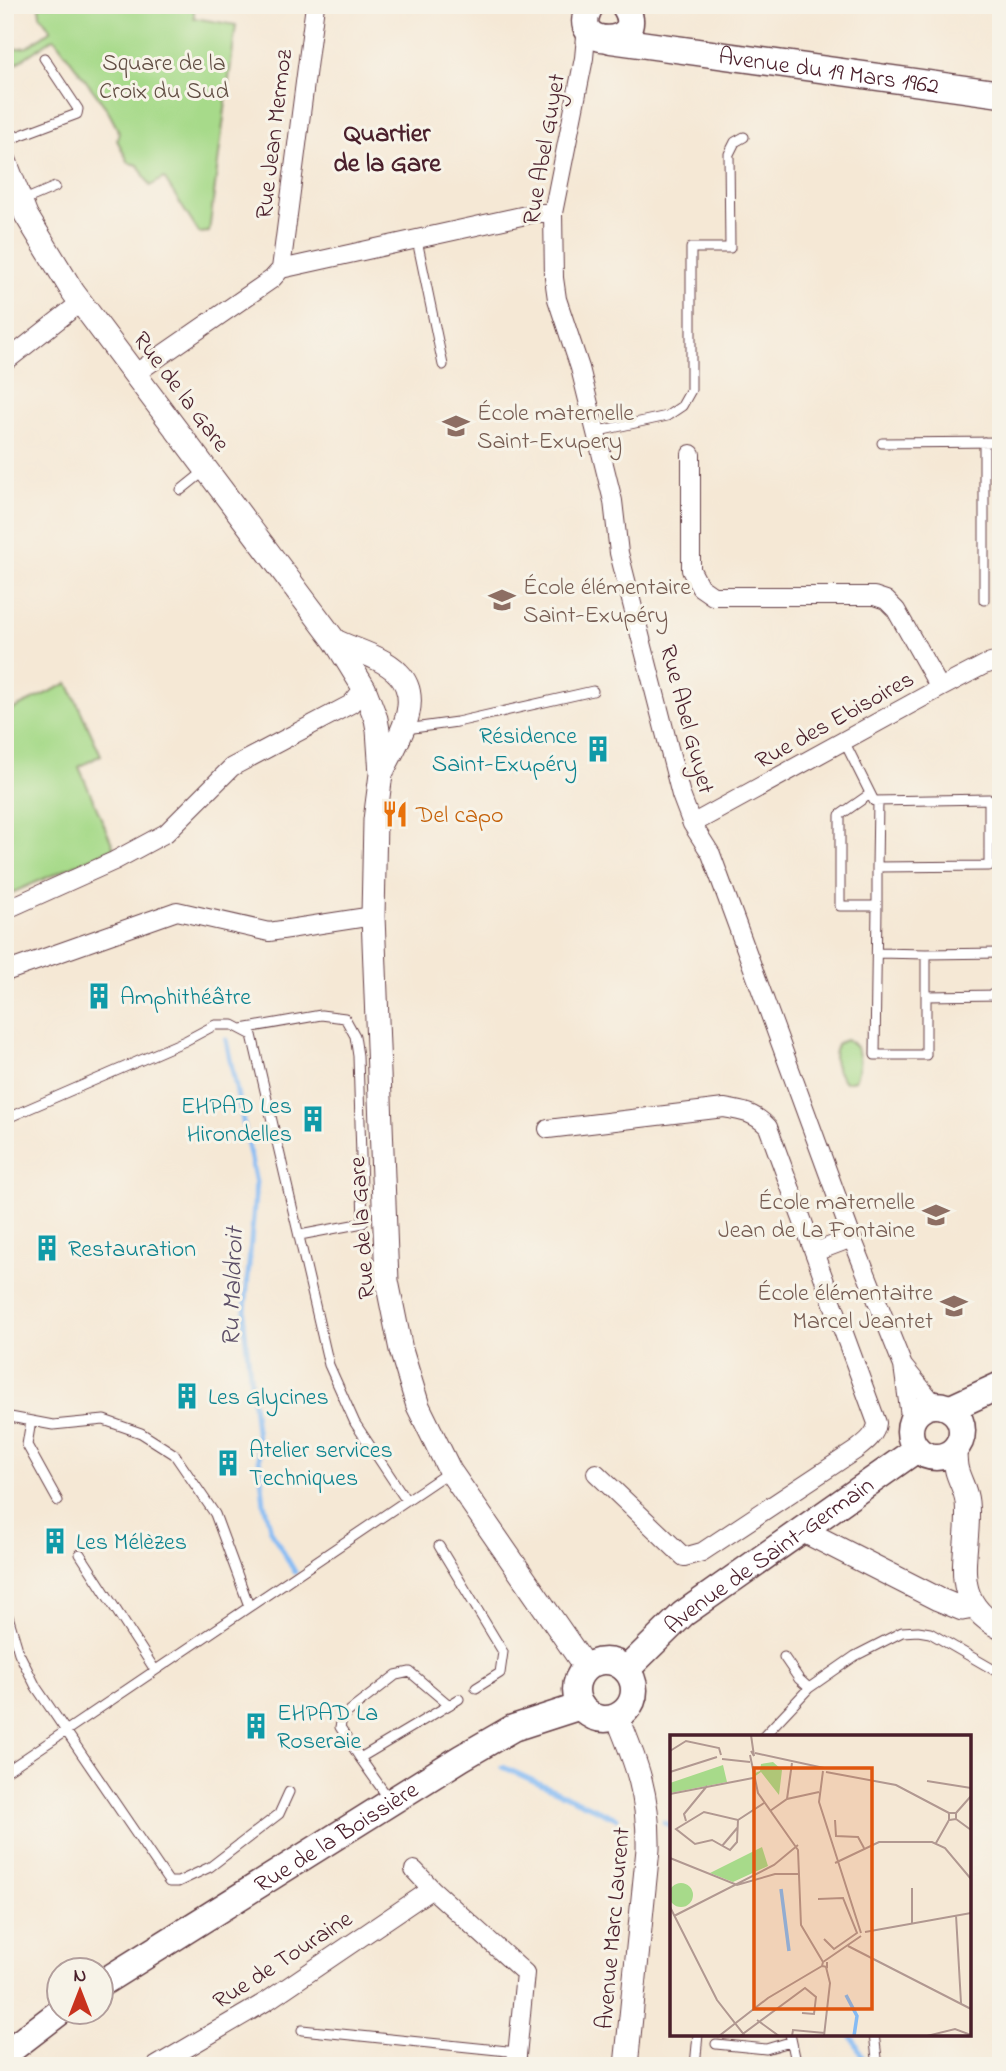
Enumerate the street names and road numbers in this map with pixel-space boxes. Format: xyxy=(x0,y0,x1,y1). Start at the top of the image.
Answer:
street label: Avenue du 19 Mars 1962 xyxy=(716,40,941,105)
street label: Rue Jean Mermoz xyxy=(248,46,303,221)
street label: Rue Abel Guyet xyxy=(515,71,577,228)
street label: Rue de la Gare xyxy=(123,325,237,460)
street label: Rue Abel Guyet xyxy=(648,641,722,798)
street label: Rue des Ebisoires xyxy=(749,663,921,779)
street label: Rue de la Gare xyxy=(341,1155,386,1300)
street label: Avenue de Saint-Germain xyxy=(657,1470,882,1643)
street label: Rue de la Boissière xyxy=(248,1774,426,1903)
street label: Avenue Marc Laurent xyxy=(588,1826,641,2031)
street label: Rue de Touraine xyxy=(207,1903,360,2019)

